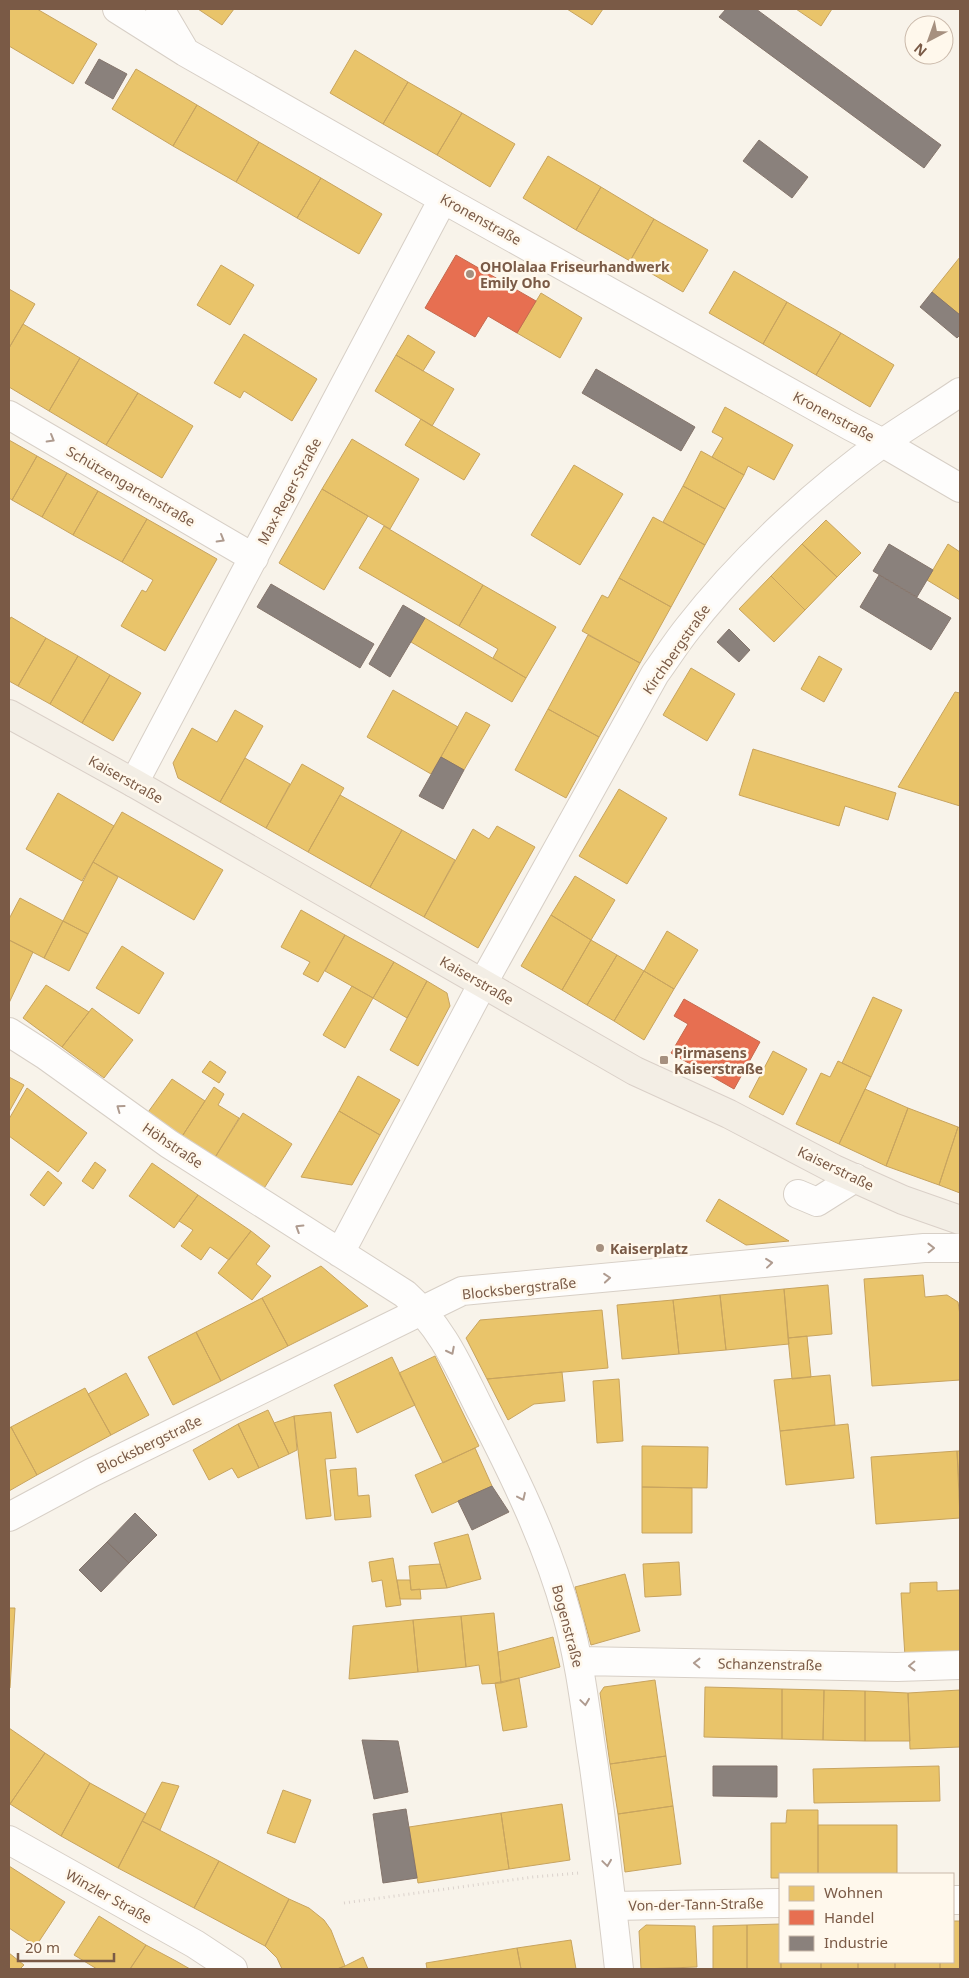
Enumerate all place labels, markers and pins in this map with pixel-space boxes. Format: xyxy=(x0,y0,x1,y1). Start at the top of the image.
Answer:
place label: OHOlalaa Friseurhandwerk Emily Oho xyxy=(480,257,670,292)
marker: OHOlalaa Friseurhandwerk Emily Oho xyxy=(464,268,476,280)
place label: Pirmasens Kaiserstraße xyxy=(674,1043,763,1078)
marker: Pirmasens Kaiserstraße xyxy=(658,1054,670,1066)
place label: Kaiserplatz xyxy=(610,1239,688,1258)
marker: Kaiserplatz xyxy=(594,1242,606,1254)

